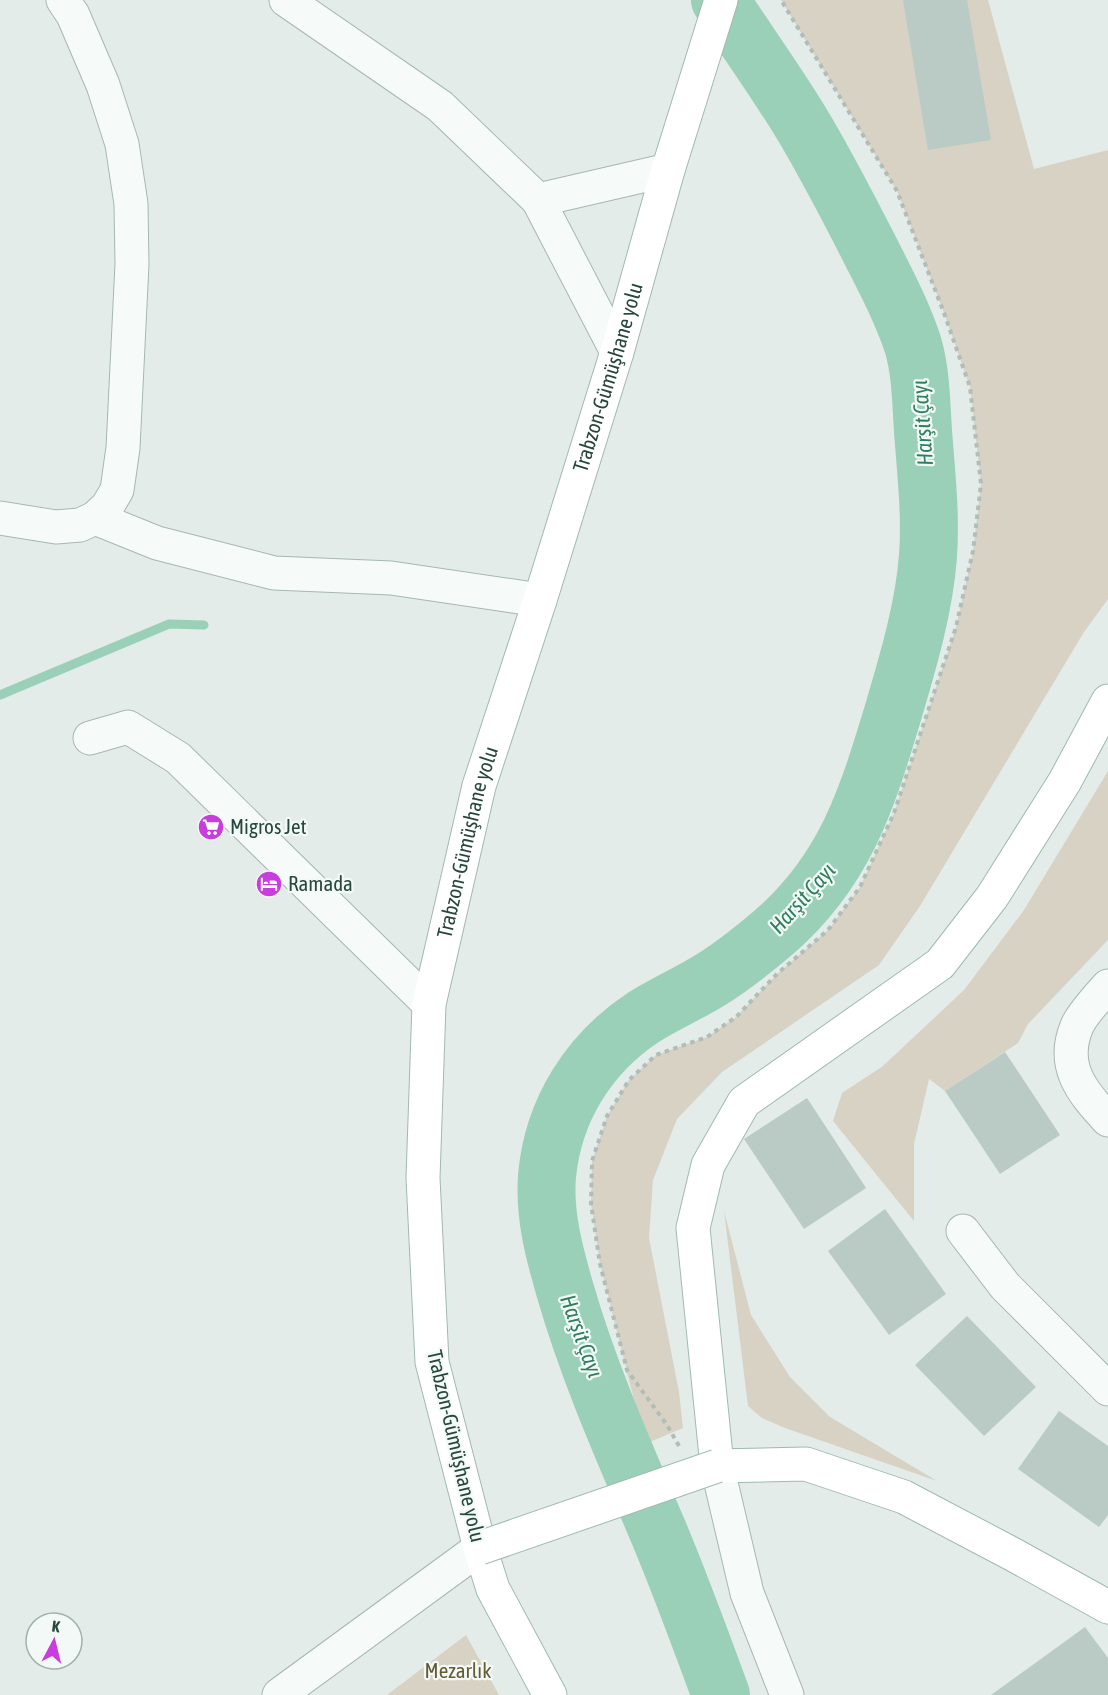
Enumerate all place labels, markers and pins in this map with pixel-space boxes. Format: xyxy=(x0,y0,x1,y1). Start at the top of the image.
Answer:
supermarket icon: Migros Jet xyxy=(196,812,226,842)
place label: Migros Jet xyxy=(230,814,307,838)
hotel icon: Ramada xyxy=(254,869,284,899)
place label: Ramada xyxy=(288,871,353,895)

